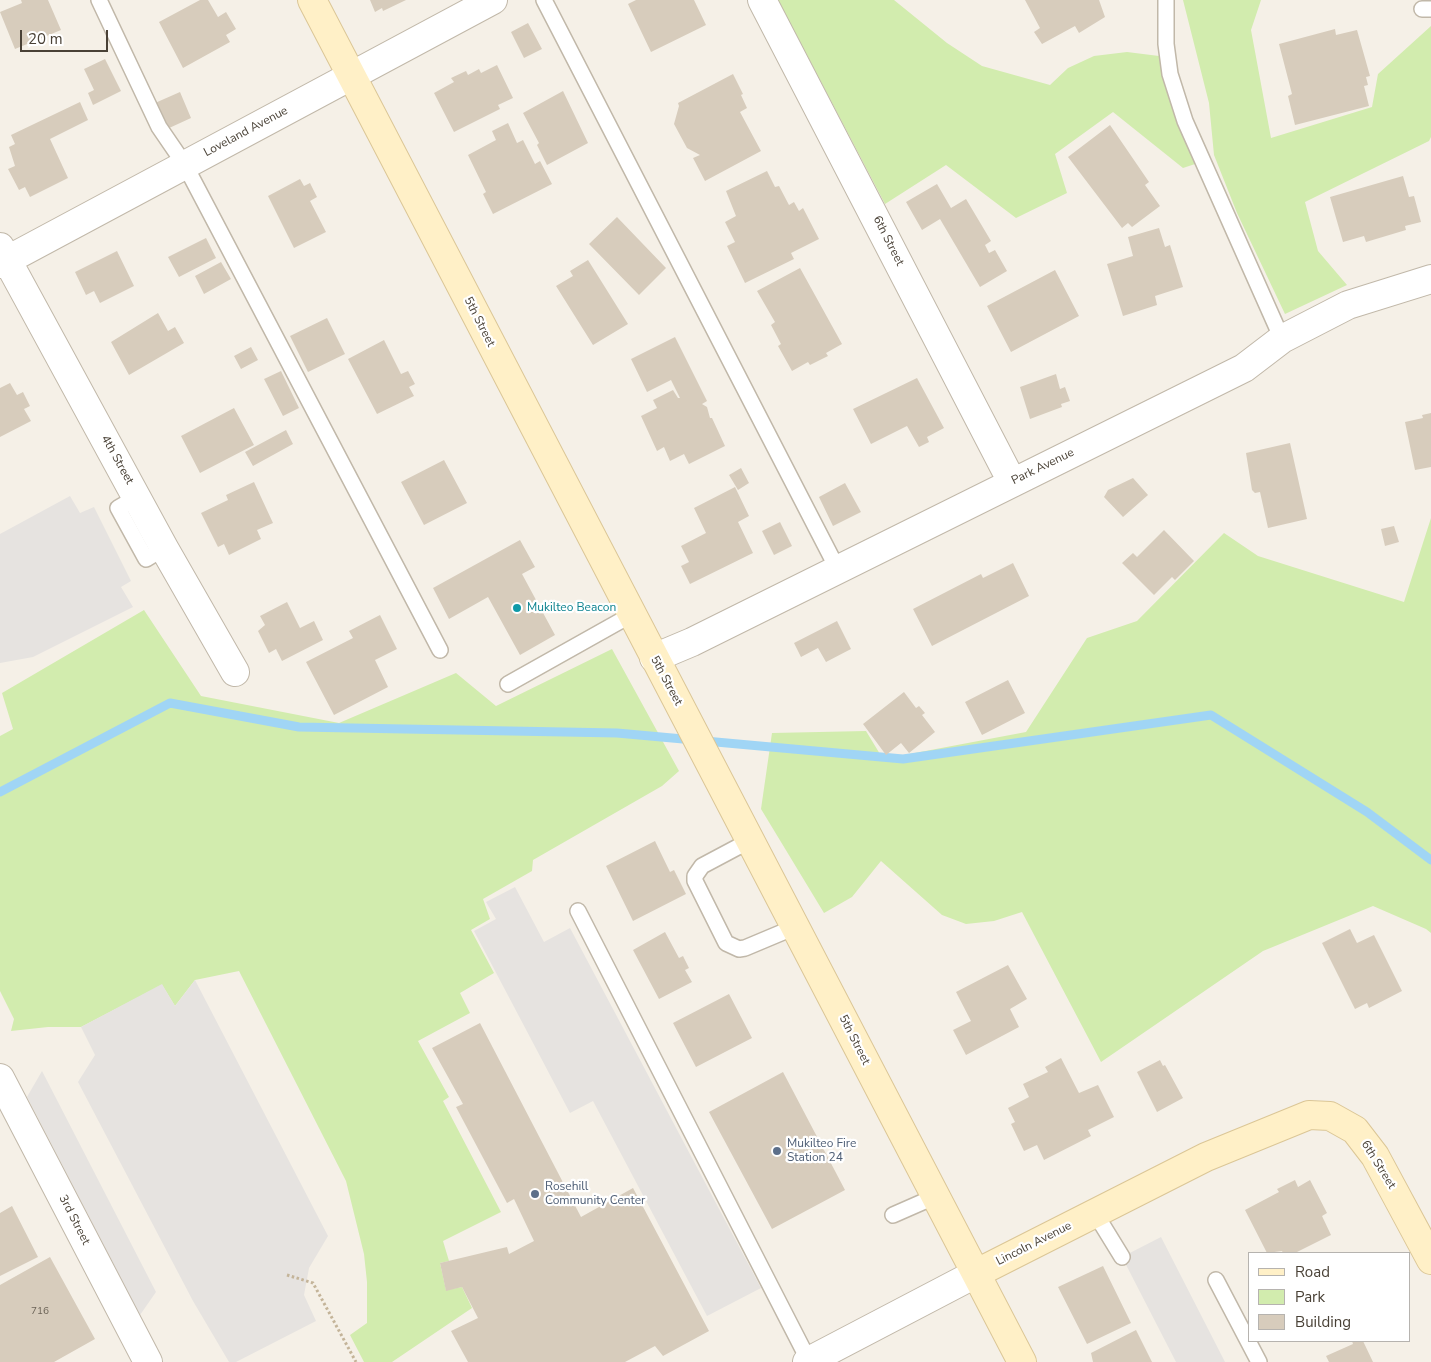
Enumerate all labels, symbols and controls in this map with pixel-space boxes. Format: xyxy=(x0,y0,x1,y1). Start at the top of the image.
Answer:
scale bar xyxy=(22,20,110,52)
text: 20 m xyxy=(28,29,63,49)
street label: Loveland Avenue xyxy=(201,104,291,160)
street label: 6th Street xyxy=(869,214,907,268)
street label: 5th Street xyxy=(460,295,498,349)
street label: 4th Street xyxy=(98,433,136,487)
street label: Park Avenue xyxy=(1009,446,1077,488)
place label: Mukilteo Beacon xyxy=(527,601,616,615)
marker: Mukilteo Beacon xyxy=(511,602,523,614)
street label: 5th Street xyxy=(647,654,685,708)
street label: 5th Street xyxy=(835,1013,873,1067)
place label: Mukilteo Fire Station 24 xyxy=(787,1137,856,1165)
street label: 6th Street xyxy=(1358,1138,1398,1192)
marker: Mukilteo Fire Station 24 xyxy=(771,1145,783,1157)
place label: Rosehill Community Center xyxy=(545,1180,645,1208)
marker: Rosehill Community Center xyxy=(529,1188,541,1200)
street label: 3rd Street xyxy=(55,1193,93,1247)
street label: Lincoln Avenue xyxy=(994,1219,1074,1269)
legend xyxy=(1248,1252,1411,1342)
text: Road xyxy=(1295,1262,1330,1282)
text: Park xyxy=(1295,1287,1325,1307)
house number: 716 xyxy=(31,1306,49,1318)
text: Building xyxy=(1295,1312,1351,1332)

